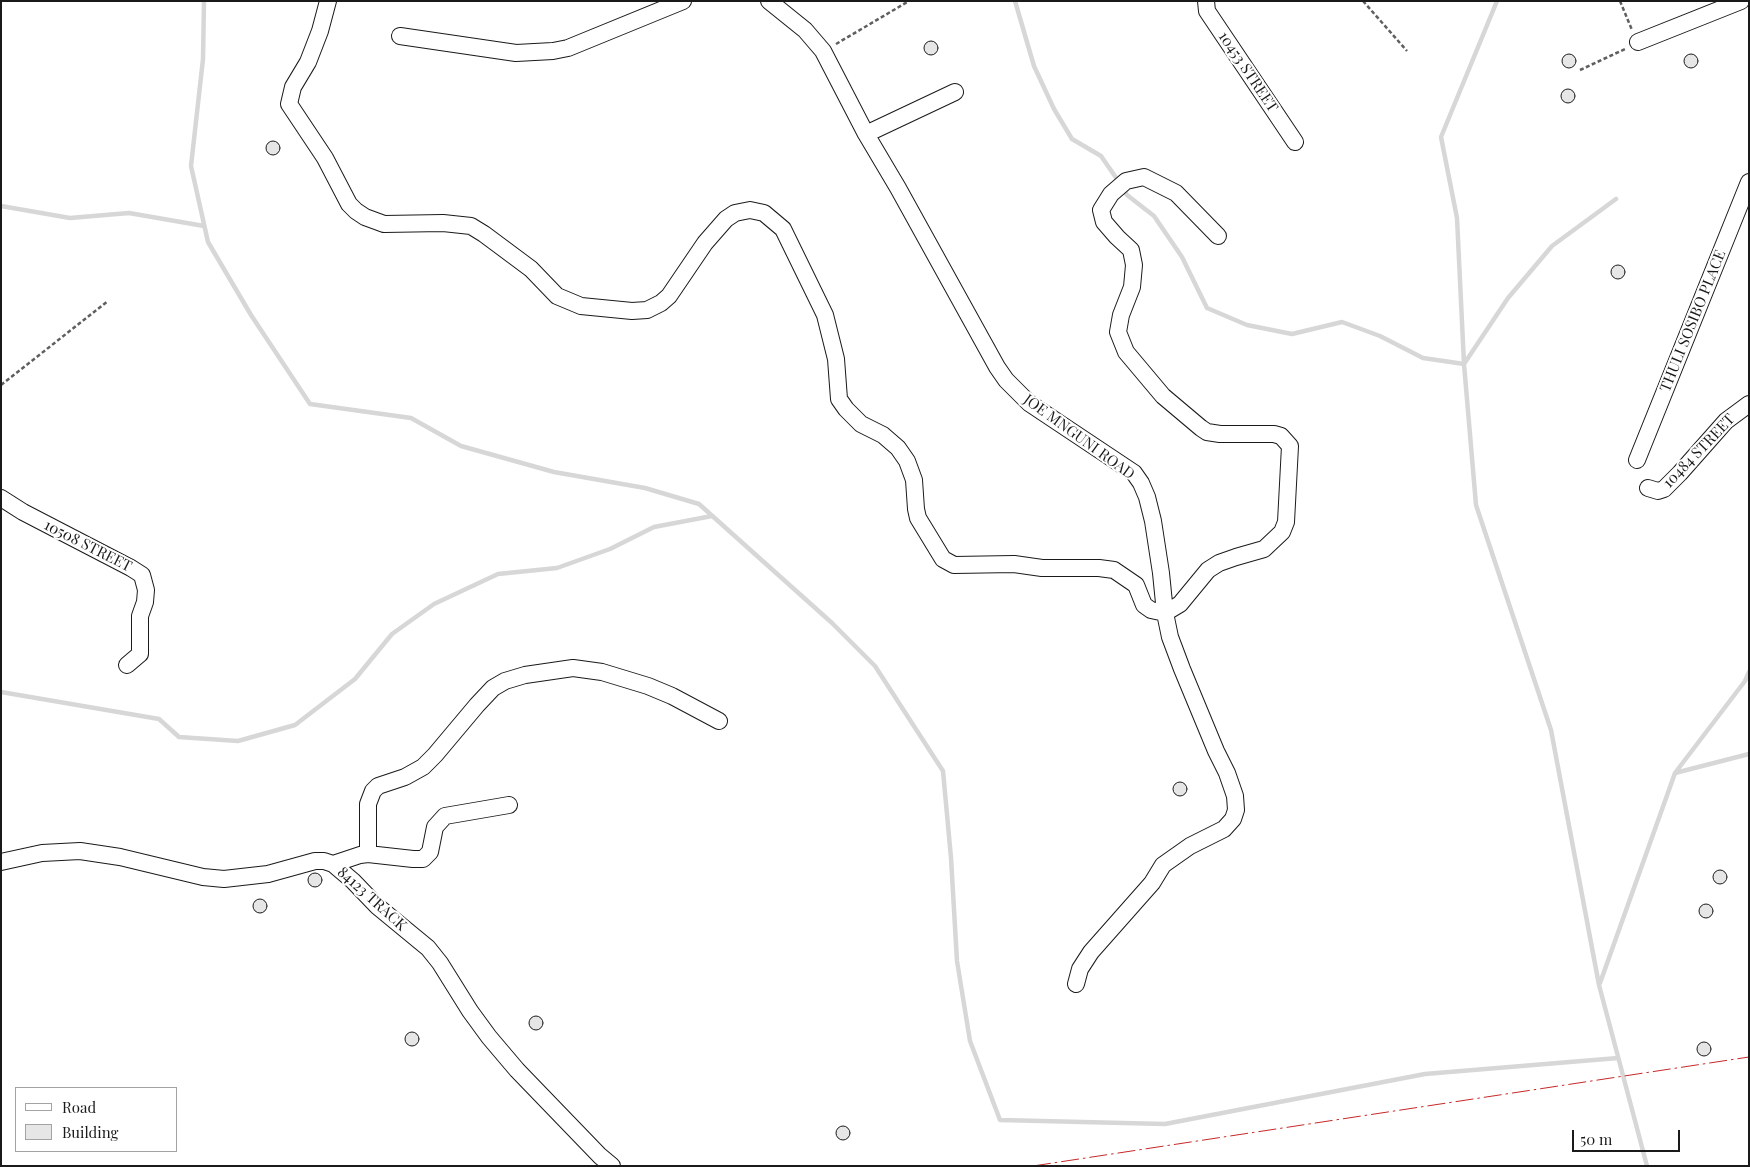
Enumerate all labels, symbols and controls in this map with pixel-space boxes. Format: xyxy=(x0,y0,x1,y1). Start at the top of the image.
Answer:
street label: 10453 STREET xyxy=(1214,28,1282,116)
street label: THULI SOSIBO PLACE xyxy=(1656,247,1730,395)
street label: JOE MNGUNI ROAD xyxy=(1020,391,1138,483)
street label: 10484 STREET xyxy=(1659,410,1739,492)
street label: 10508 STREET xyxy=(41,516,135,576)
street label: 84123 TRACK xyxy=(334,863,410,935)
legend xyxy=(15,1087,178,1152)
text: Road xyxy=(62,1097,96,1117)
scale bar xyxy=(1575,1120,1682,1152)
text: Building xyxy=(62,1122,118,1142)
text: 50 m xyxy=(1580,1129,1612,1149)

